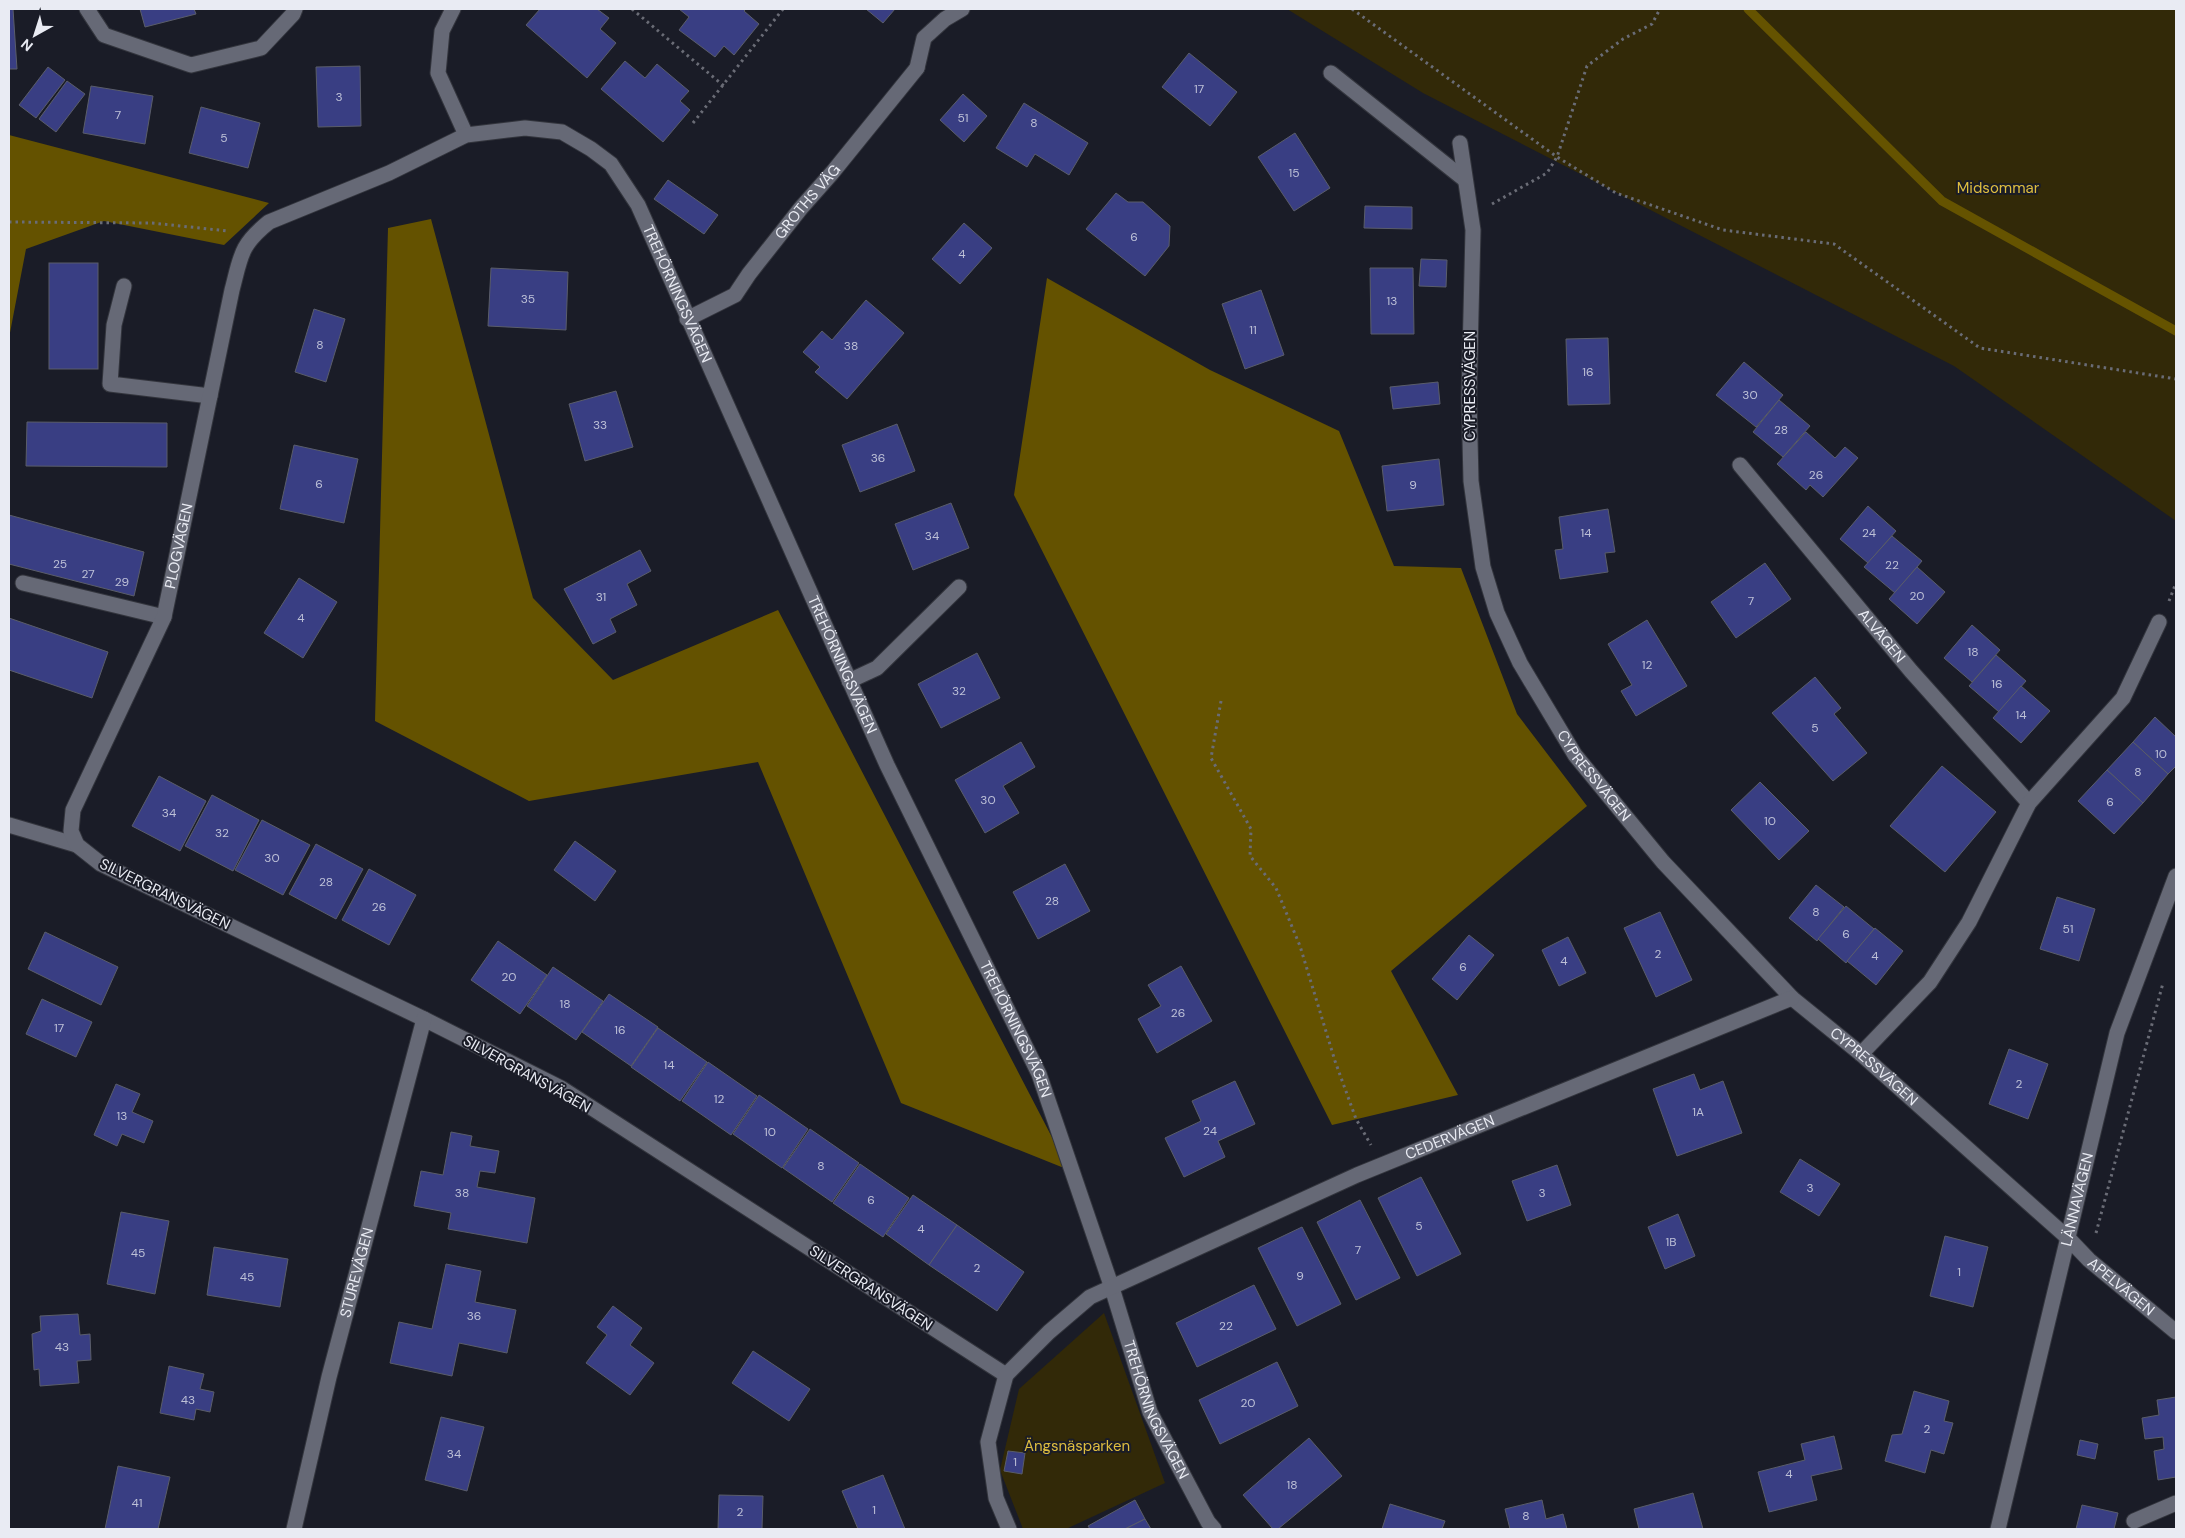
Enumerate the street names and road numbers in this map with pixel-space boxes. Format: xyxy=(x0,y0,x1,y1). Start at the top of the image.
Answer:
street label: GROTHS VÄG xyxy=(770,160,845,243)
street label: TREHÖRNINGSVÄGEN xyxy=(638,222,717,366)
street label: CYPRESSVÄGEN xyxy=(1460,331,1480,441)
street label: PLOGVÄGEN xyxy=(160,501,197,591)
street label: TREHÖRNINGSVÄGEN xyxy=(803,593,882,737)
street label: ALVÄGEN xyxy=(1854,605,1910,667)
street label: CYPRESSVÄGEN xyxy=(1552,726,1635,825)
street label: SILVERGRANSVÄGEN xyxy=(96,854,234,934)
street label: TREHÖRNINGSVÄGEN xyxy=(975,958,1056,1100)
street label: CYPRESSVÄGEN xyxy=(1826,1023,1922,1110)
street label: SILVERGRANSVÄGEN xyxy=(460,1031,594,1117)
street label: CEDERVÄGEN xyxy=(1402,1110,1497,1164)
street label: LÄNNAVÄGEN xyxy=(2056,1151,2098,1248)
street label: STUREVÄGEN xyxy=(335,1225,378,1320)
street label: SILVERGRANSVÄGEN xyxy=(806,1241,936,1335)
street label: APELVÄGEN xyxy=(2083,1253,2159,1320)
street label: TREHÖRNINGSVÄGEN xyxy=(1119,1338,1194,1482)

